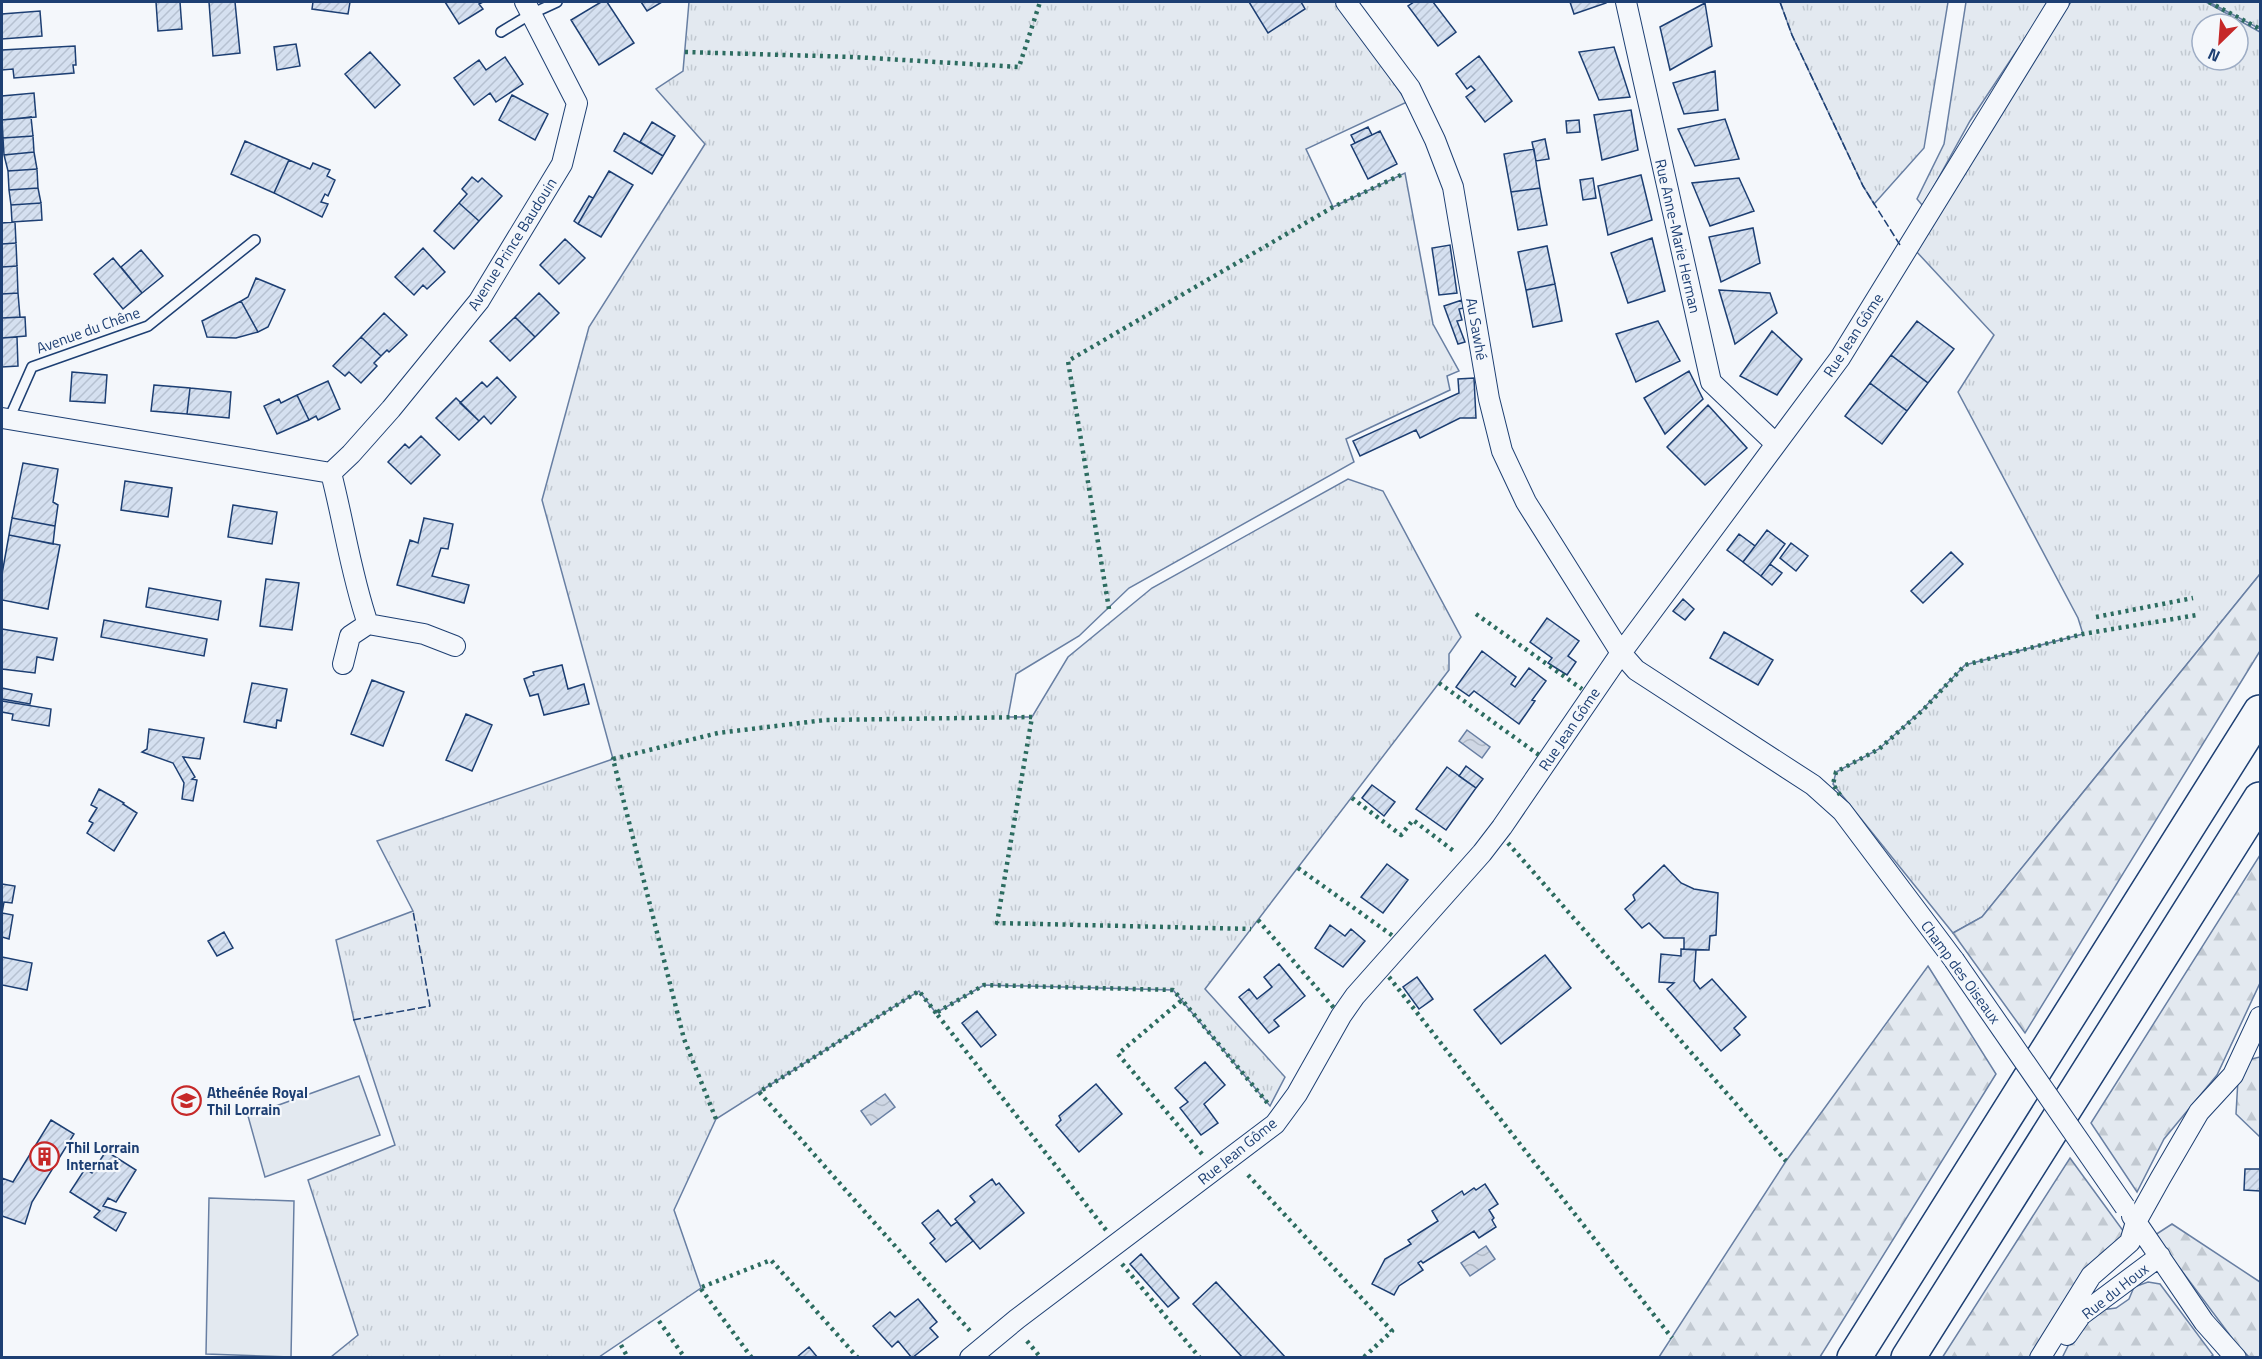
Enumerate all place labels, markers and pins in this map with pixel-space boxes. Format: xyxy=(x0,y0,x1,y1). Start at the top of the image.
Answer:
place label: Atheénée Royal Thil Lorrain xyxy=(207,1081,308,1121)
school or university icon: Atheénée Royal Thil Lorrain xyxy=(170,1085,202,1117)
place label: Thil Lorrain Internat xyxy=(66,1136,139,1176)
building icon: Thil Lorrain Internat xyxy=(29,1140,61,1172)

